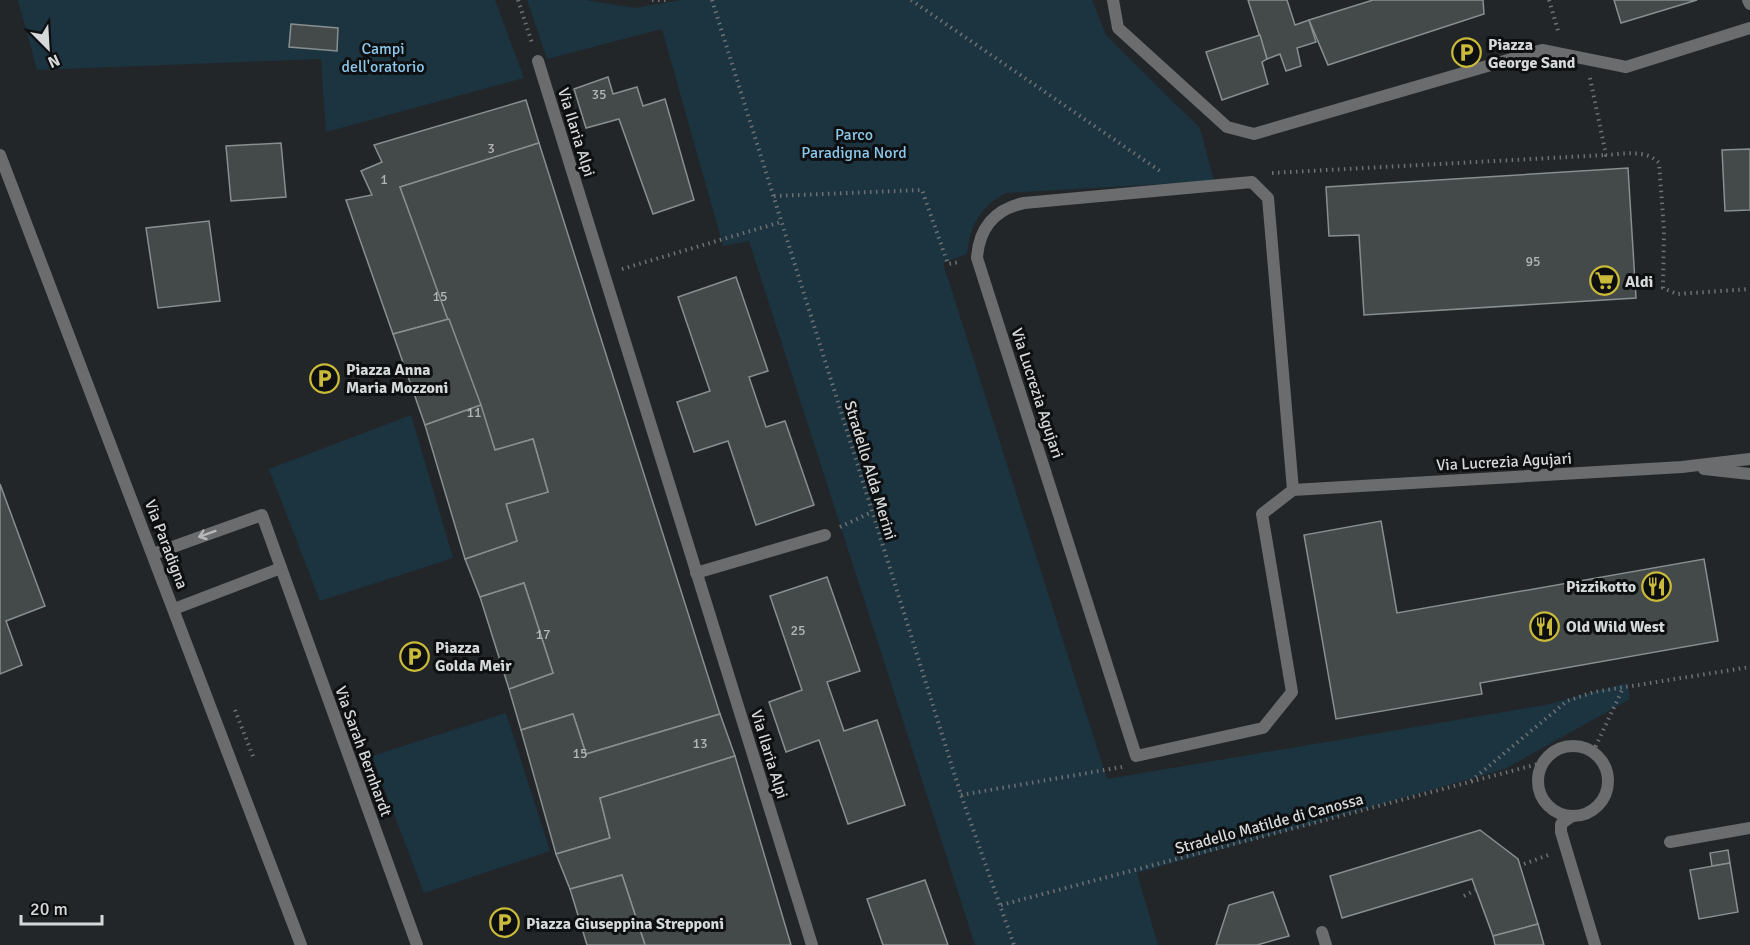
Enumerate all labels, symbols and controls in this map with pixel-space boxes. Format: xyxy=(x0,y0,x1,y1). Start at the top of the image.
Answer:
north arrow xyxy=(18,18,78,78)
place label: Piazza George Sand xyxy=(1488,35,1576,73)
parking icon: Piazza George Sand xyxy=(1451,37,1483,69)
park label: Campi dell'oratorio xyxy=(341,39,425,77)
text: N xyxy=(45,49,63,72)
street label: Via Ilaria Alpi xyxy=(553,85,599,179)
house number: 35 xyxy=(591,86,607,103)
park label: Parco Paradigna Nord xyxy=(801,125,907,163)
house number: 3 xyxy=(487,140,495,157)
house number: 1 xyxy=(380,171,388,188)
house number: 95 xyxy=(1525,253,1541,270)
supermarket icon: Aldi xyxy=(1588,265,1620,297)
place label: Aldi xyxy=(1625,272,1653,292)
house number: 15 xyxy=(432,288,448,305)
street label: Via Lucrezia Agujari xyxy=(1007,326,1068,461)
place label: Piazza Anna Maria Mozzoni xyxy=(346,360,448,398)
parking icon: Piazza Anna Maria Mozzoni xyxy=(309,362,341,394)
street label: Stradello Alda Merini xyxy=(839,398,901,542)
house number: 11 xyxy=(466,404,482,421)
street label: Via Lucrezia Agujari xyxy=(1436,448,1572,476)
street label: Via Paradigna xyxy=(140,497,192,592)
one-way arrow xyxy=(199,530,217,541)
restaurant icon: Pizzikotto xyxy=(1641,570,1673,602)
place label: Pizzikotto xyxy=(1566,577,1636,597)
restaurant icon: Old Wild West xyxy=(1529,610,1561,642)
place label: Old Wild West xyxy=(1566,617,1665,637)
house number: 25 xyxy=(790,622,806,639)
house number: 17 xyxy=(535,626,551,643)
place label: Piazza Golda Meir xyxy=(435,638,512,676)
parking icon: Piazza Golda Meir xyxy=(398,640,430,672)
street label: Via Sarah Bernhardt xyxy=(330,683,396,820)
street label: Via Ilaria Alpi xyxy=(746,707,792,801)
house number: 13 xyxy=(692,735,708,752)
house number: 15 xyxy=(572,745,588,762)
street label: Stradello Matilde di Canossa xyxy=(1173,789,1366,859)
scale bar xyxy=(21,888,102,926)
text: 20 m xyxy=(30,898,68,920)
parking icon: Piazza Giuseppina Strepponi xyxy=(489,907,521,939)
place label: Piazza Giuseppina Strepponi xyxy=(526,914,724,934)

